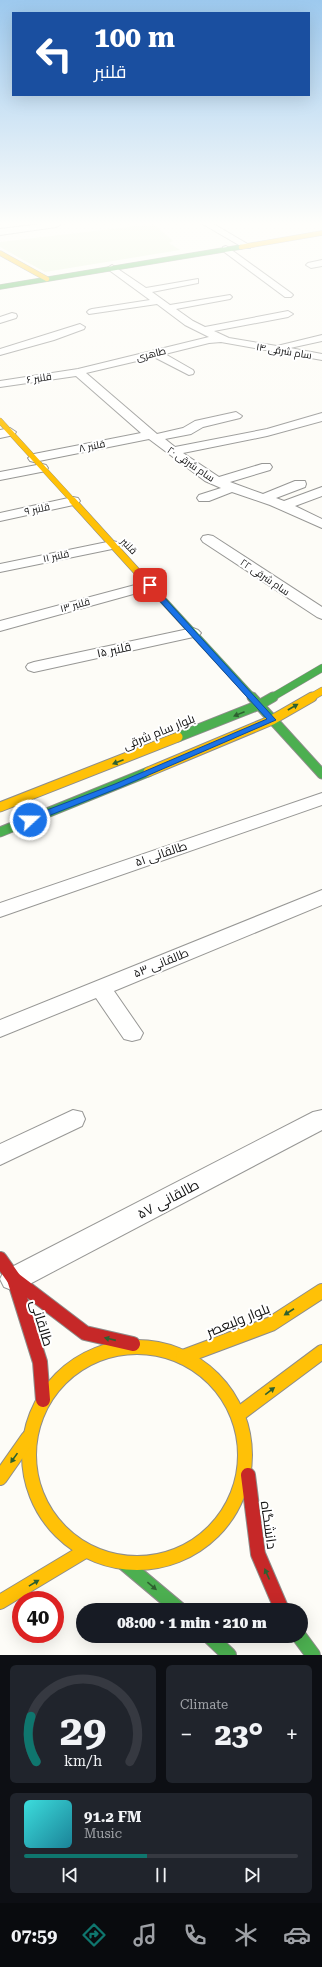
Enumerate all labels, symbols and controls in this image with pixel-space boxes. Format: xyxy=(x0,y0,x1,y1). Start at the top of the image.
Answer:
text: 100 m xyxy=(94,21,175,54)
icon: left xyxy=(28,28,80,80)
text: قلنبر xyxy=(94,61,126,82)
street label: سام شرقی ۱۴ xyxy=(255,341,313,363)
street label: طاهری xyxy=(135,345,167,364)
street label: قلنبر ۶ xyxy=(26,371,52,385)
street label: قلنبر ۸ xyxy=(78,438,106,454)
street label: سام شرقی ۲۰ xyxy=(164,444,217,485)
street label: قلنبر ۹ xyxy=(23,501,51,517)
street label: قلنبر xyxy=(118,535,139,556)
street label: قلنبر ۱۱ xyxy=(42,548,70,564)
street label: سام شرقی ۲۲ xyxy=(237,556,292,599)
pin xyxy=(133,568,167,602)
icon: arrive xyxy=(139,574,161,596)
street label: قلنبر ۱۳ xyxy=(59,596,91,614)
street label: قلنبر ۱۵ xyxy=(95,640,133,660)
one-way arrow xyxy=(287,704,299,711)
street label: بلوار سام شرقی xyxy=(121,711,197,754)
one-way arrow xyxy=(232,711,244,717)
one-way arrow xyxy=(111,759,123,765)
position arrow xyxy=(9,799,51,841)
street label: طالقانی ۵۱ xyxy=(133,839,189,869)
street label: طالقانی ۵۳ xyxy=(131,946,191,980)
street label: طالقانی ۵۷ xyxy=(134,1176,202,1222)
street label: طالقانی xyxy=(27,1298,57,1348)
street label: بلوار ولیعصر xyxy=(203,1300,272,1340)
one-way arrow xyxy=(284,1308,295,1316)
one-way arrow xyxy=(104,1336,116,1342)
one-way arrow xyxy=(265,1387,276,1395)
one-way arrow xyxy=(10,1453,18,1463)
street label: دانشگاه xyxy=(258,1500,280,1550)
one-way arrow xyxy=(263,1568,269,1580)
one-way arrow xyxy=(28,1579,40,1586)
one-way arrow xyxy=(147,1582,158,1591)
speed limit sign: 40 xyxy=(12,1591,64,1643)
text: 08:00 · 1 min · 210 m xyxy=(117,1614,267,1632)
text: Climate xyxy=(180,1697,228,1712)
text: 29 xyxy=(60,1706,106,1755)
text: 23° xyxy=(215,1717,263,1752)
text: − xyxy=(180,1722,192,1747)
text: + xyxy=(286,1722,298,1747)
text: km/h xyxy=(64,1753,102,1769)
text: 91.2 FM xyxy=(84,1808,141,1826)
text: Music xyxy=(84,1826,122,1841)
icon: previous xyxy=(59,1864,81,1886)
icon: pause xyxy=(150,1864,172,1886)
icon: next xyxy=(241,1864,263,1886)
icon: directions xyxy=(80,1921,108,1949)
icon: music xyxy=(131,1921,159,1949)
icon: phone xyxy=(181,1921,209,1949)
icon: climate xyxy=(232,1921,260,1949)
icon: car xyxy=(283,1921,311,1949)
text: 07:59 xyxy=(11,1925,57,1946)

